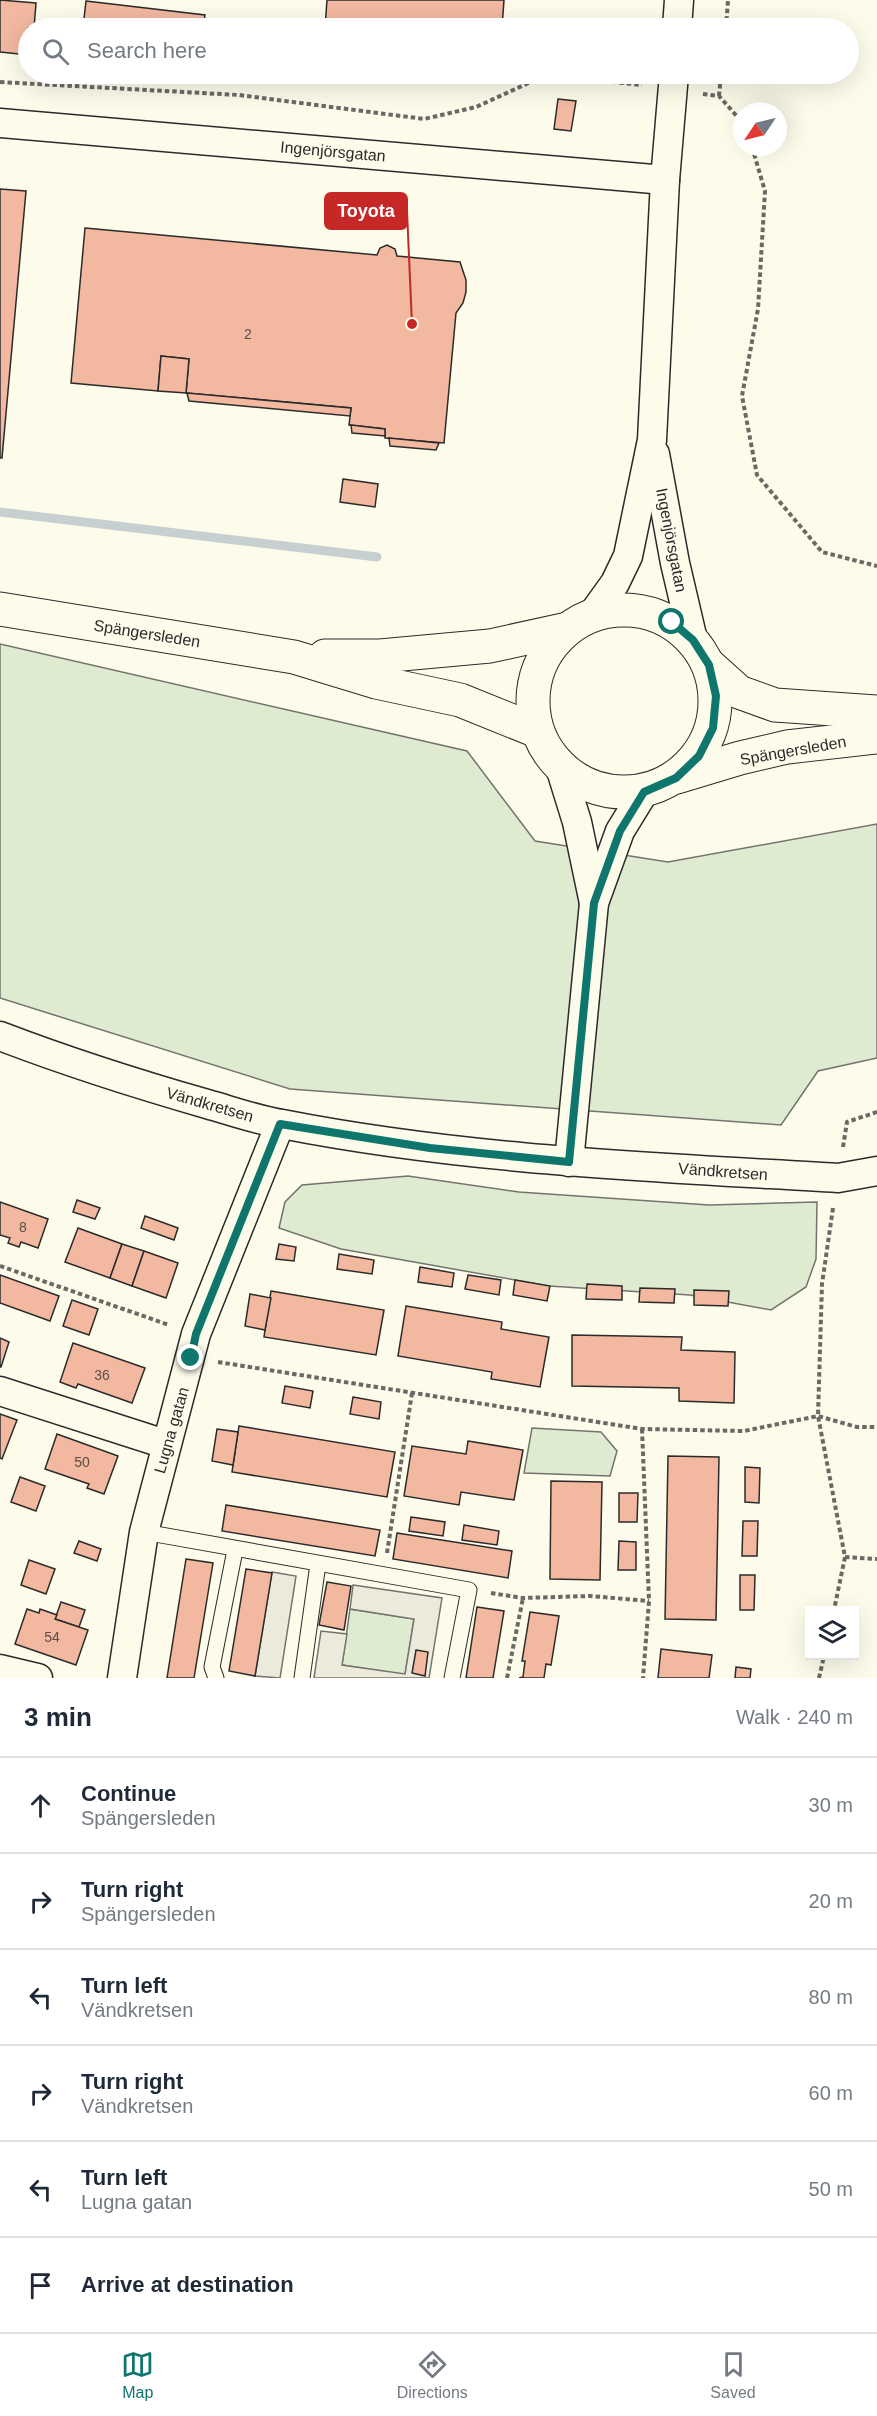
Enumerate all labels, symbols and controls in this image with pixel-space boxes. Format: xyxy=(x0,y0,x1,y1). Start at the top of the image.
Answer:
search box xyxy=(18,18,859,84)
icon: search xyxy=(39,35,72,68)
text: Search here xyxy=(87,38,207,63)
north arrow xyxy=(733,102,787,156)
street label: Ingenjörsgatan xyxy=(279,138,386,165)
callout: Toyota xyxy=(325,193,407,229)
text: Toyota xyxy=(337,201,396,221)
house number: 2 xyxy=(244,326,252,342)
street label: Ingenjörsgatan xyxy=(653,487,690,594)
route start xyxy=(658,608,684,634)
street label: Spängersleden xyxy=(92,617,201,650)
street label: Spängersleden xyxy=(739,733,848,768)
street label: Vändkretsen xyxy=(164,1084,255,1125)
street label: Vändkretsen xyxy=(678,1160,768,1183)
house number: 8 xyxy=(19,1219,27,1235)
route end xyxy=(177,1344,203,1370)
house number: 36 xyxy=(94,1367,110,1383)
street label: Lugna gatan xyxy=(151,1385,192,1475)
house number: 50 xyxy=(74,1454,90,1470)
map controls xyxy=(805,1606,859,1660)
button: layers xyxy=(805,1606,859,1660)
house number: 54 xyxy=(44,1629,60,1645)
text: 3 min xyxy=(24,1702,92,1732)
text: Walk · 240 m xyxy=(736,1706,853,1728)
text: Continue xyxy=(81,1781,176,1806)
icon: ahead xyxy=(24,1789,57,1822)
text: 30 m xyxy=(809,1794,853,1816)
text: Spängersleden xyxy=(81,1807,216,1829)
text: Turn right xyxy=(81,1877,183,1902)
icon: right xyxy=(24,1885,57,1918)
text: 20 m xyxy=(809,1890,853,1912)
text: Spängersleden xyxy=(81,1903,216,1925)
text: Turn left xyxy=(81,1973,167,1998)
icon: left xyxy=(24,1981,57,2014)
text: 80 m xyxy=(809,1986,853,2008)
text: Vändkretsen xyxy=(81,1999,193,2021)
text: Turn right xyxy=(81,2069,183,2094)
icon: right xyxy=(24,2077,57,2110)
text: 60 m xyxy=(809,2082,853,2104)
text: Vändkretsen xyxy=(81,2095,193,2117)
text: Turn left xyxy=(81,2165,167,2190)
icon: left xyxy=(24,2173,57,2206)
text: 50 m xyxy=(809,2178,853,2200)
text: Lugna gatan xyxy=(81,2191,192,2213)
icon: arrive xyxy=(24,2269,57,2302)
text: Arrive at destination xyxy=(81,2272,294,2297)
tab: Map xyxy=(121,2348,154,2402)
tab: Directions xyxy=(397,2348,468,2402)
tab: Saved xyxy=(710,2348,756,2402)

